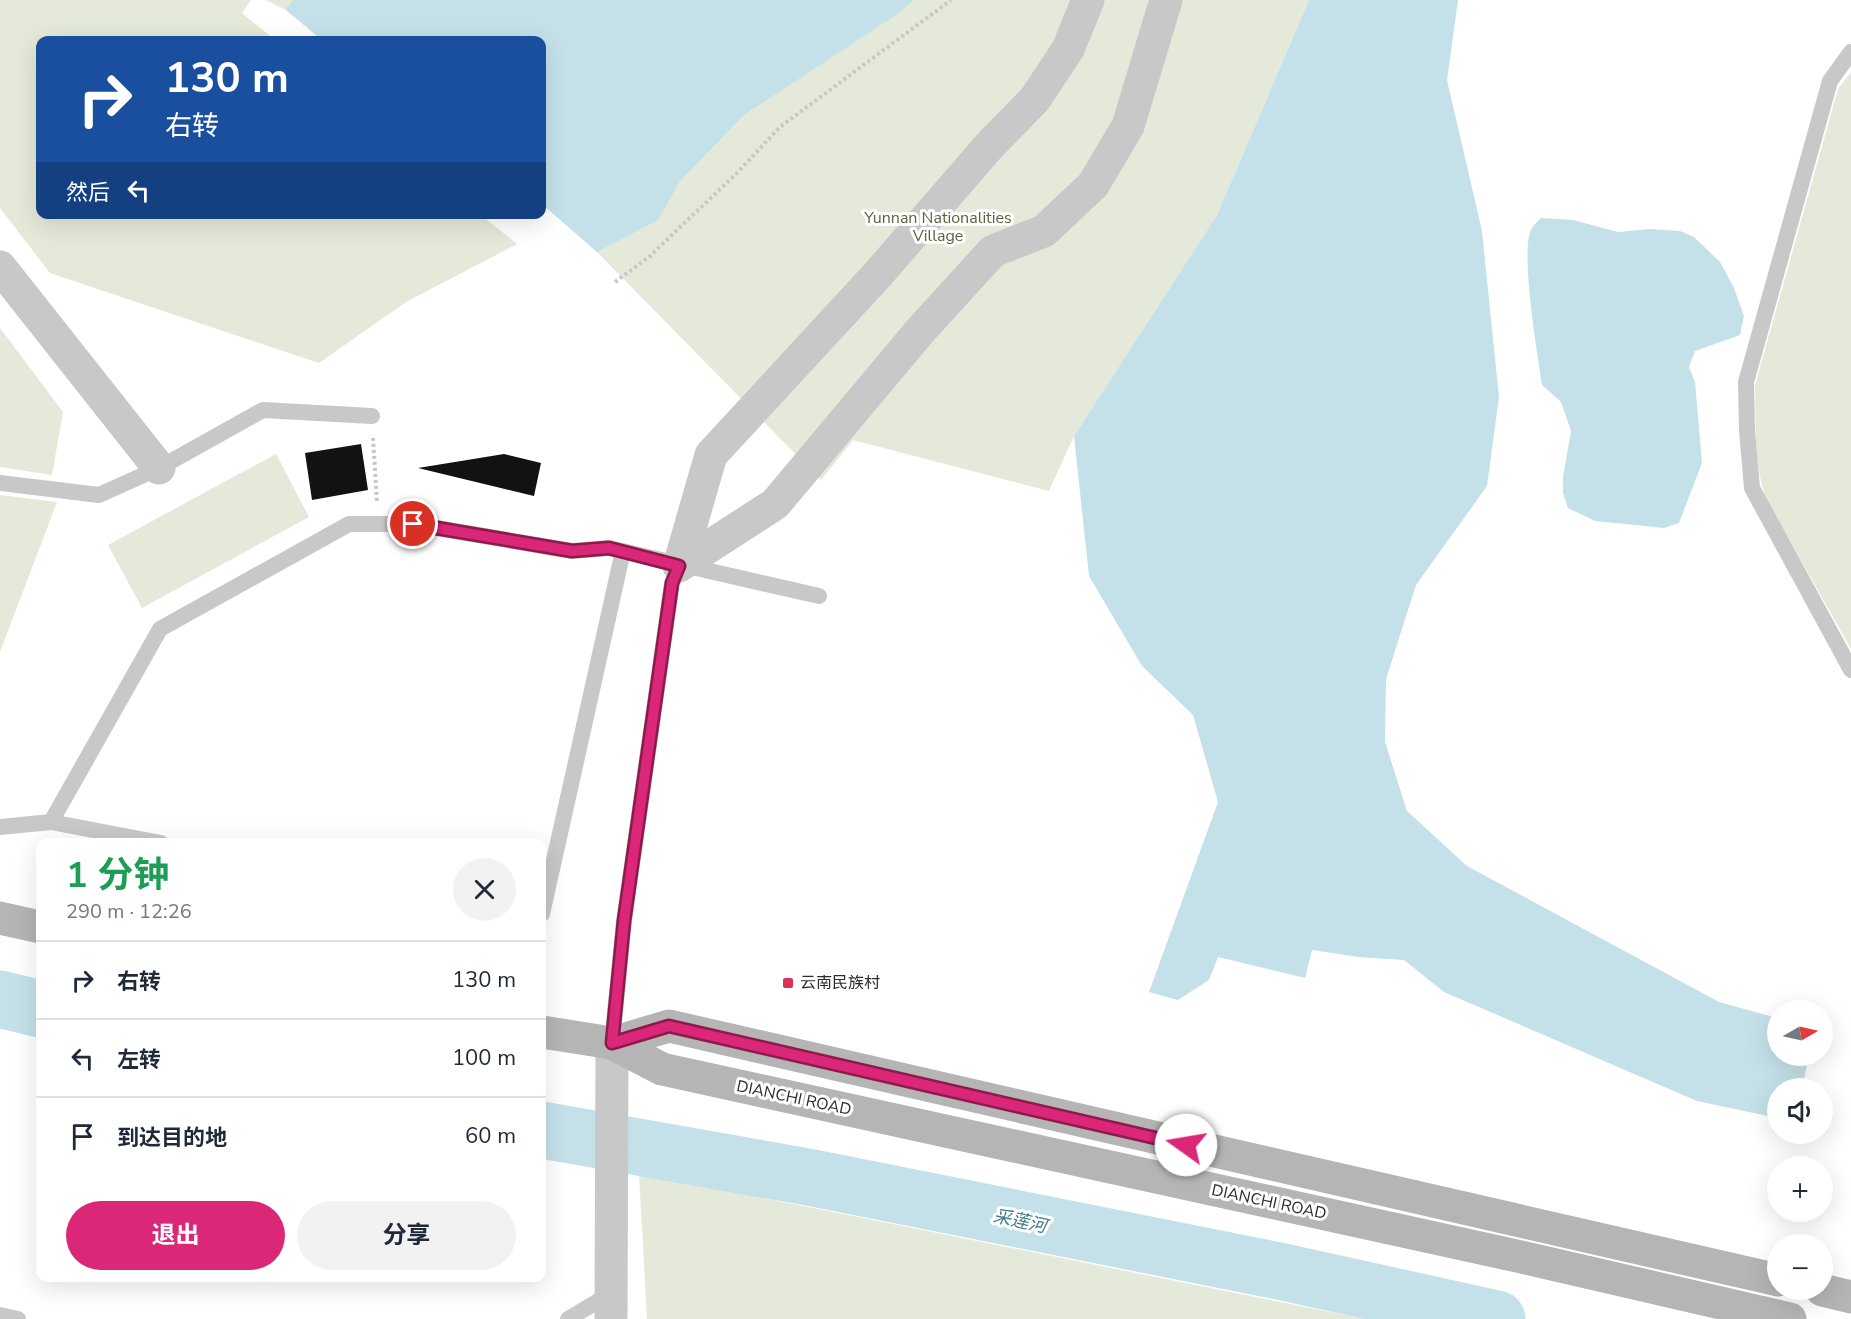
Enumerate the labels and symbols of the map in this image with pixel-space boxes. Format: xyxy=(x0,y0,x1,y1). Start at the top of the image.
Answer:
park label: Yunnan Nationalities Village xyxy=(863,207,1012,247)
pin xyxy=(387,498,438,549)
place label: 云南民族村 xyxy=(800,972,880,994)
marker: 云南民族村 xyxy=(781,976,795,990)
north arrow xyxy=(1767,1000,1833,1066)
street label: DIANCHI ROAD xyxy=(735,1075,853,1121)
position arrow xyxy=(1154,1113,1218,1177)
street label: DIANCHI ROAD xyxy=(1210,1179,1328,1225)
water label: 采莲河 xyxy=(991,1204,1052,1239)

